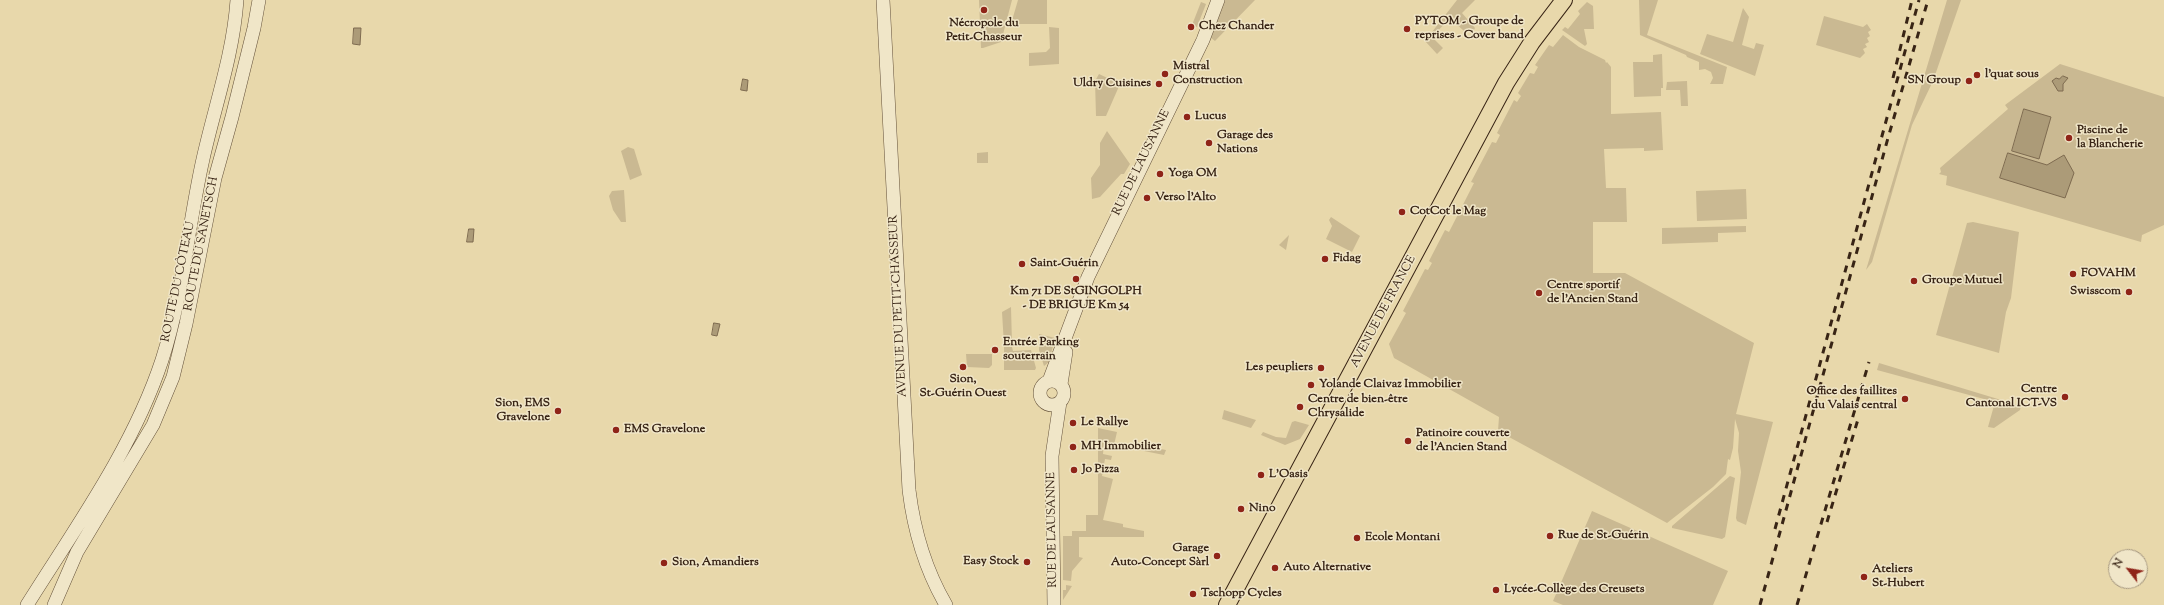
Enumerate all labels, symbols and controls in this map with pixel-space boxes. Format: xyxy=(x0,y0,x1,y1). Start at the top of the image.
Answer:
marker: Nécropole du Petit-Chasseur xyxy=(979,5,989,15)
place label: PYTOM - Groupe de reprises - Cover band xyxy=(1415,15,1524,43)
place label: Nécropole du Petit-Chasseur xyxy=(946,17,1022,45)
place label: Chez Chander xyxy=(1199,20,1274,34)
marker: Chez Chander xyxy=(1186,22,1196,32)
marker: PYTOM - Groupe de reprises - Cover band xyxy=(1402,24,1412,34)
place label: Mistral Construction xyxy=(1173,60,1243,88)
place label: l'quat sous xyxy=(1985,68,2039,82)
marker: Mistral Construction xyxy=(1160,69,1170,79)
marker: l'quat sous xyxy=(1972,70,1982,80)
place label: SN Group xyxy=(1907,74,1961,88)
marker: SN Group xyxy=(1964,76,1974,86)
place label: Uldry Cuisines xyxy=(1073,77,1151,91)
marker: Uldry Cuisines xyxy=(1154,79,1164,89)
street label: RUE DE LAUSANNE xyxy=(1110,108,1174,218)
place label: Lucus xyxy=(1195,110,1226,124)
marker: Lucus xyxy=(1182,112,1192,122)
place label: Piscine de la Blancherie xyxy=(2077,124,2143,152)
place label: Garage des Nations xyxy=(1217,129,1273,157)
marker: Piscine de la Blancherie xyxy=(2064,133,2074,143)
marker: Garage des Nations xyxy=(1204,138,1214,148)
place label: Yoga OM xyxy=(1168,167,1217,181)
marker: Yoga OM xyxy=(1155,169,1165,179)
street label: ROUTE DU SANETSCH xyxy=(182,176,222,312)
place label: Verso l'Alto xyxy=(1155,191,1216,205)
marker: Verso l'Alto xyxy=(1142,193,1152,203)
place label: CotCot le Mag xyxy=(1410,205,1486,219)
marker: CotCot le Mag xyxy=(1397,207,1407,217)
street label: AVENUE DU PETIT-CHASSEUR xyxy=(887,214,911,398)
street label: ROUTE DU CÔTEAU xyxy=(159,220,199,344)
place label: Fidag xyxy=(1333,252,1361,266)
street label: AVENUE DE FRANCE xyxy=(1348,253,1420,371)
marker: Fidag xyxy=(1320,254,1330,264)
place label: Saint-Guérin xyxy=(1030,257,1099,271)
marker: Saint-Guérin xyxy=(1017,259,1027,269)
place label: FOVAHM xyxy=(2081,267,2136,281)
marker: FOVAHM xyxy=(2068,269,2078,279)
marker: Km 71 DE StGINGOLPH - DE BRIGUE Km 54 xyxy=(1071,274,1081,284)
place label: Groupe Mutuel xyxy=(1922,274,2002,288)
marker: Groupe Mutuel xyxy=(1909,276,1919,286)
place label: Centre sportif de l'Ancien Stand xyxy=(1547,279,1638,307)
place label: Km 71 DE StGINGOLPH - DE BRIGUE Km 54 xyxy=(1010,285,1142,313)
place label: Swisscom xyxy=(2070,285,2121,299)
marker: Swisscom xyxy=(2124,287,2134,297)
marker: Centre sportif de l'Ancien Stand xyxy=(1534,288,1544,298)
place label: Entrée Parking souterrain xyxy=(1003,336,1079,364)
marker: Entrée Parking souterrain xyxy=(990,345,1000,355)
place label: Les peupliers xyxy=(1246,361,1313,375)
marker: Sion, St-Guérin Ouest xyxy=(958,362,968,372)
marker: Les peupliers xyxy=(1316,363,1326,373)
place label: Sion, St-Guérin Ouest xyxy=(920,373,1006,401)
place label: Yolande Claivaz Immobilier xyxy=(1319,378,1461,392)
marker: Yolande Claivaz Immobilier xyxy=(1306,380,1316,390)
place label: Centre Cantonal ICT-VS xyxy=(1966,383,2057,411)
place label: Office des faillites du Valais central xyxy=(1806,385,1897,413)
marker: Centre Cantonal ICT-VS xyxy=(2060,392,2070,402)
place label: Centre de bien-être Chrysalide xyxy=(1308,393,1408,421)
marker: Office des faillites du Valais central xyxy=(1900,394,1910,404)
place label: Sion, EMS Gravelone xyxy=(495,397,550,425)
marker: Centre de bien-être Chrysalide xyxy=(1295,402,1305,412)
marker: Sion, EMS Gravelone xyxy=(553,406,563,416)
place label: Le Rallye xyxy=(1081,416,1128,430)
marker: Le Rallye xyxy=(1068,418,1078,428)
place label: EMS Gravelone xyxy=(624,423,705,437)
marker: EMS Gravelone xyxy=(611,425,621,435)
place label: Patinoire couverte de l'Ancien Stand xyxy=(1416,427,1510,455)
marker: Patinoire couverte de l'Ancien Stand xyxy=(1403,436,1413,446)
place label: MH Immobilier xyxy=(1081,440,1161,454)
marker: MH Immobilier xyxy=(1068,442,1078,452)
place label: Jo Pizza xyxy=(1082,463,1119,477)
marker: Jo Pizza xyxy=(1069,465,1079,475)
place label: L'Oasis xyxy=(1269,468,1308,482)
marker: L'Oasis xyxy=(1256,470,1266,480)
street label: RUE DE LAUSANNE xyxy=(1045,472,1061,588)
place label: Nino xyxy=(1249,502,1275,516)
marker: Nino xyxy=(1236,504,1246,514)
place label: Rue de St-Guérin xyxy=(1558,529,1649,543)
place label: Ecole Montani xyxy=(1365,531,1440,545)
marker: Rue de St-Guérin xyxy=(1545,531,1555,541)
marker: Ecole Montani xyxy=(1352,533,1362,543)
place label: Garage Auto-Concept Sàrl xyxy=(1111,542,1209,570)
north arrow xyxy=(2108,549,2148,589)
marker: Garage Auto-Concept Sàrl xyxy=(1212,551,1222,561)
place label: Easy Stock xyxy=(963,555,1019,569)
text: N xyxy=(2109,555,2128,571)
place label: Sion, Amandiers xyxy=(672,556,759,570)
marker: Easy Stock xyxy=(1022,557,1032,567)
marker: Sion, Amandiers xyxy=(659,558,669,568)
place label: Auto Alternative xyxy=(1283,561,1371,575)
marker: Auto Alternative xyxy=(1270,563,1280,573)
place label: Ateliers St-Hubert xyxy=(1872,563,1924,591)
marker: Ateliers St-Hubert xyxy=(1859,572,1869,582)
place label: Lycée-Collège des Creusets xyxy=(1504,583,1644,597)
marker: Lycée-Collège des Creusets xyxy=(1491,585,1501,595)
place label: Tschopp Cycles xyxy=(1201,587,1282,601)
marker: Tschopp Cycles xyxy=(1188,589,1198,599)

